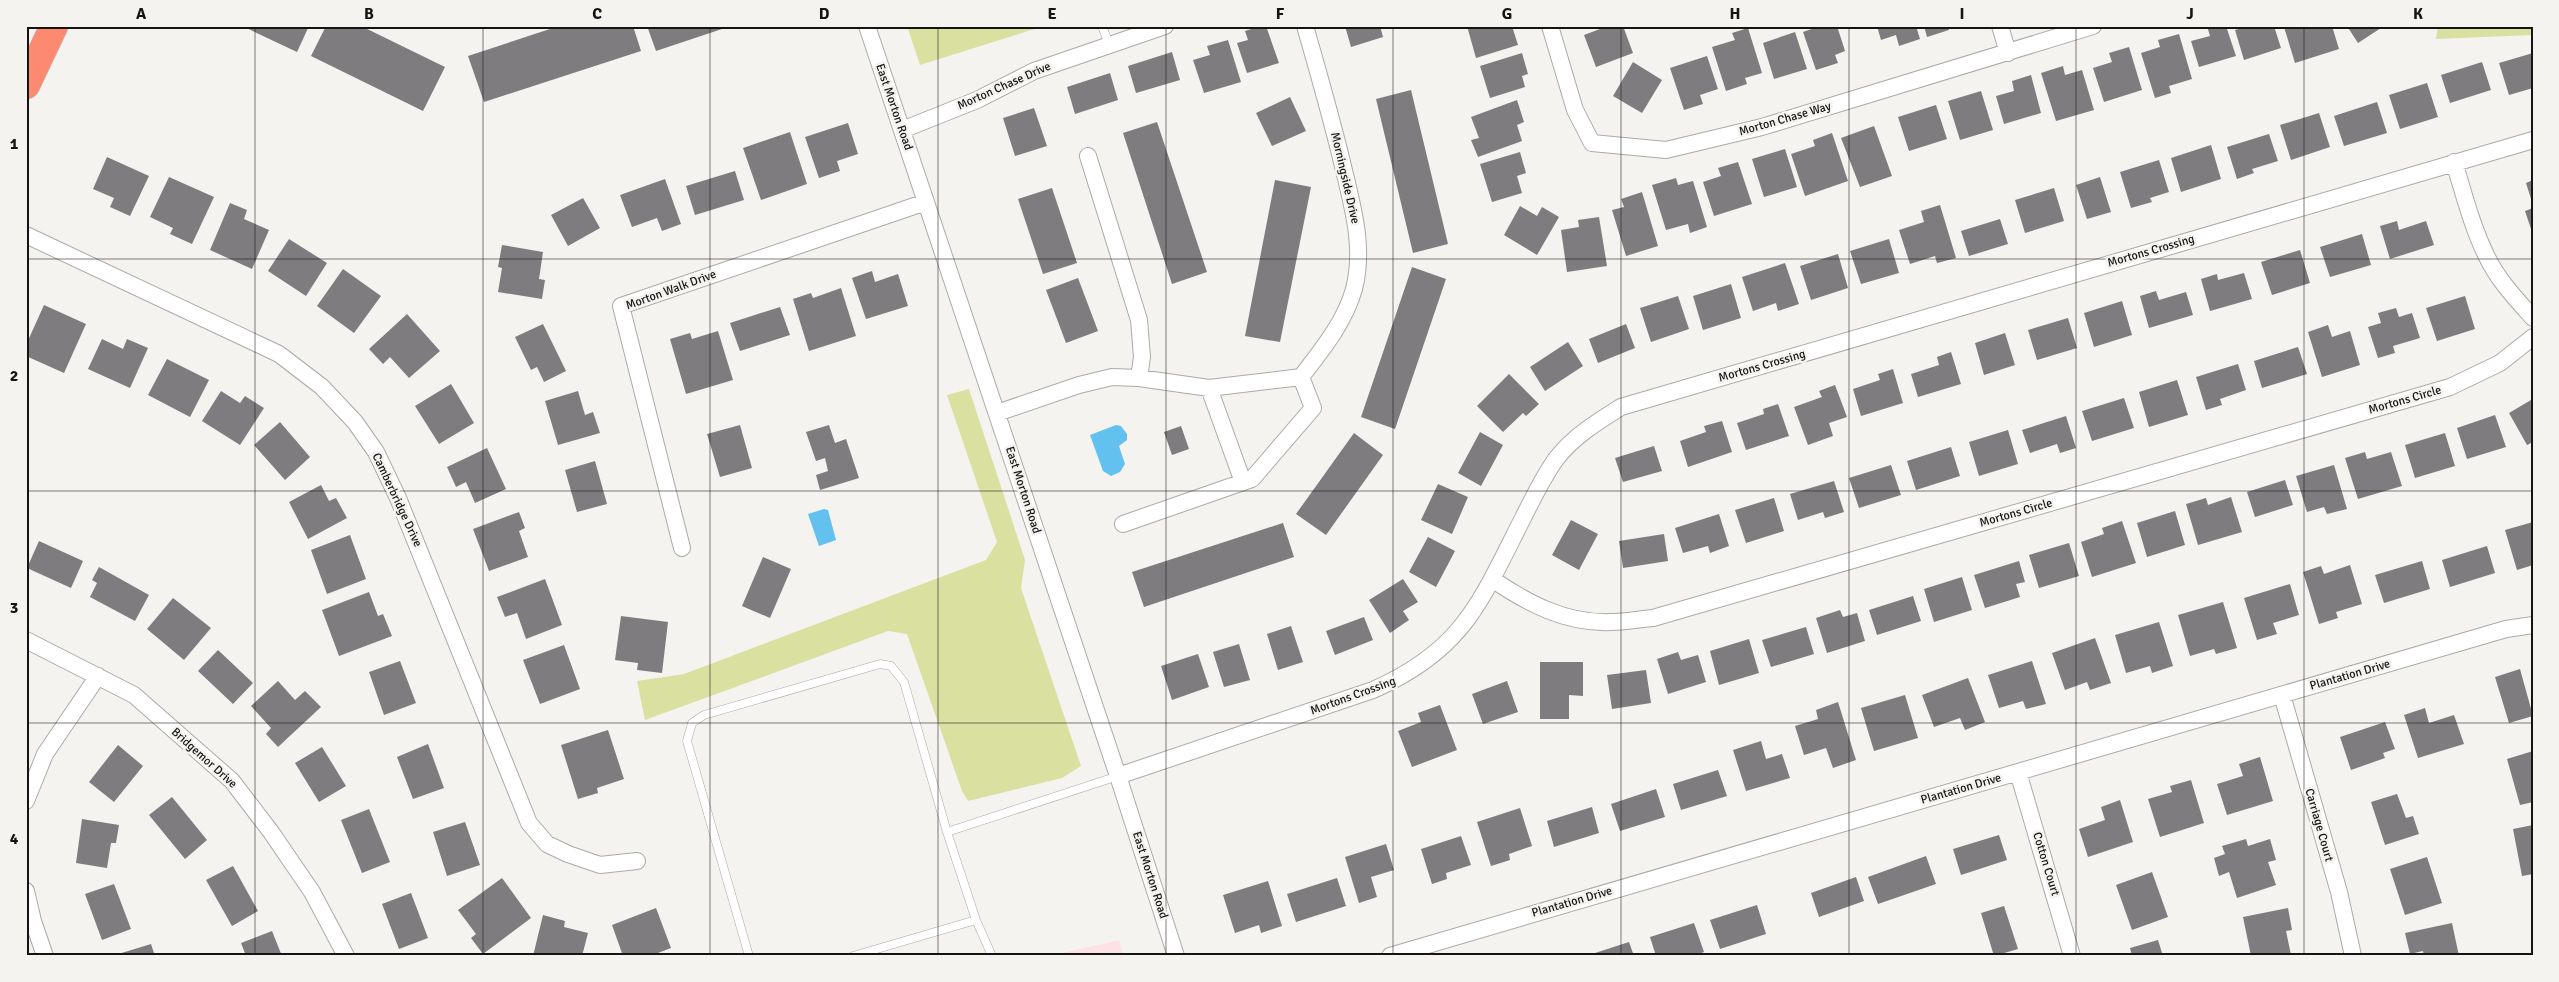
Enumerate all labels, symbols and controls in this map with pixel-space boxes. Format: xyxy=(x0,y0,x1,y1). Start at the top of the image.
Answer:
text: A xyxy=(136,4,147,24)
text: B xyxy=(364,4,374,24)
text: C xyxy=(592,4,602,24)
text: D xyxy=(819,4,830,24)
text: E xyxy=(1047,4,1057,24)
text: F xyxy=(1276,4,1285,24)
text: G xyxy=(1502,4,1512,24)
text: H xyxy=(1730,4,1740,24)
text: I xyxy=(1959,4,1965,24)
text: J xyxy=(2186,4,2194,24)
text: K xyxy=(2413,4,2423,24)
street label: Morton Chase Drive xyxy=(955,59,1053,113)
street label: East Morton Road xyxy=(872,62,916,152)
street label: Morton Chase Way xyxy=(1737,99,1833,139)
street label: Morningside Drive xyxy=(1327,131,1363,225)
text: 1 xyxy=(10,134,19,154)
street label: Mortons Crossing xyxy=(2106,231,2196,271)
street label: Morton Walk Drive xyxy=(624,267,718,313)
street label: Mortons Crossing xyxy=(1717,346,1807,386)
text: 2 xyxy=(10,366,18,386)
street label: Mortons Circle xyxy=(2367,382,2443,418)
street label: East Morton Road xyxy=(1002,445,1044,535)
street label: Camberbridge Drive xyxy=(369,451,425,549)
street label: Mortons Circle xyxy=(1978,495,2054,531)
text: 3 xyxy=(10,598,18,618)
street label: Plantation Drive xyxy=(2308,656,2392,694)
street label: Mortons Crossing xyxy=(1308,674,1398,718)
street label: Bridgemor Drive xyxy=(168,725,240,791)
street label: Plantation Drive xyxy=(1919,770,2003,808)
street label: Carriage Court xyxy=(2301,787,2337,863)
text: 4 xyxy=(10,829,19,849)
street label: East Morton Road xyxy=(1129,830,1171,920)
street label: Cotton Court xyxy=(2029,830,2063,898)
street label: Plantation Drive xyxy=(1530,883,1614,921)

